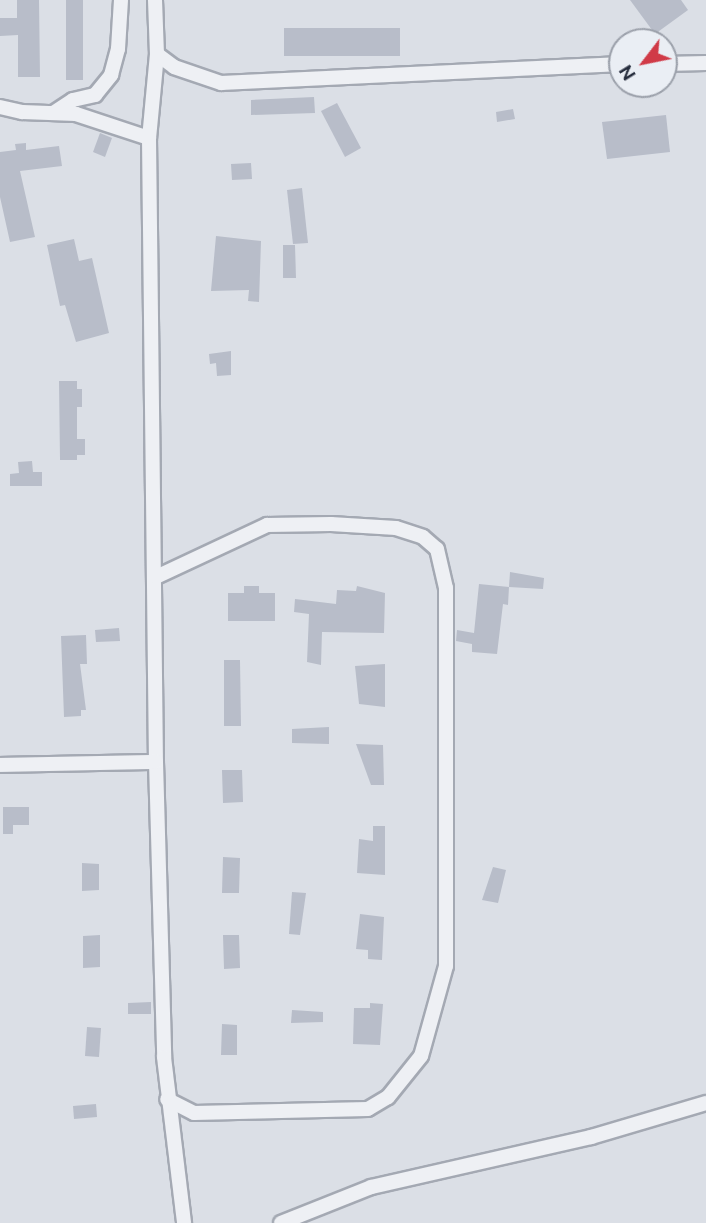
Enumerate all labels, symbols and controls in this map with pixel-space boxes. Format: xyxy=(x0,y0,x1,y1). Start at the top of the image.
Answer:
north arrow xyxy=(608,28,678,98)
text: N xyxy=(614,61,640,85)

